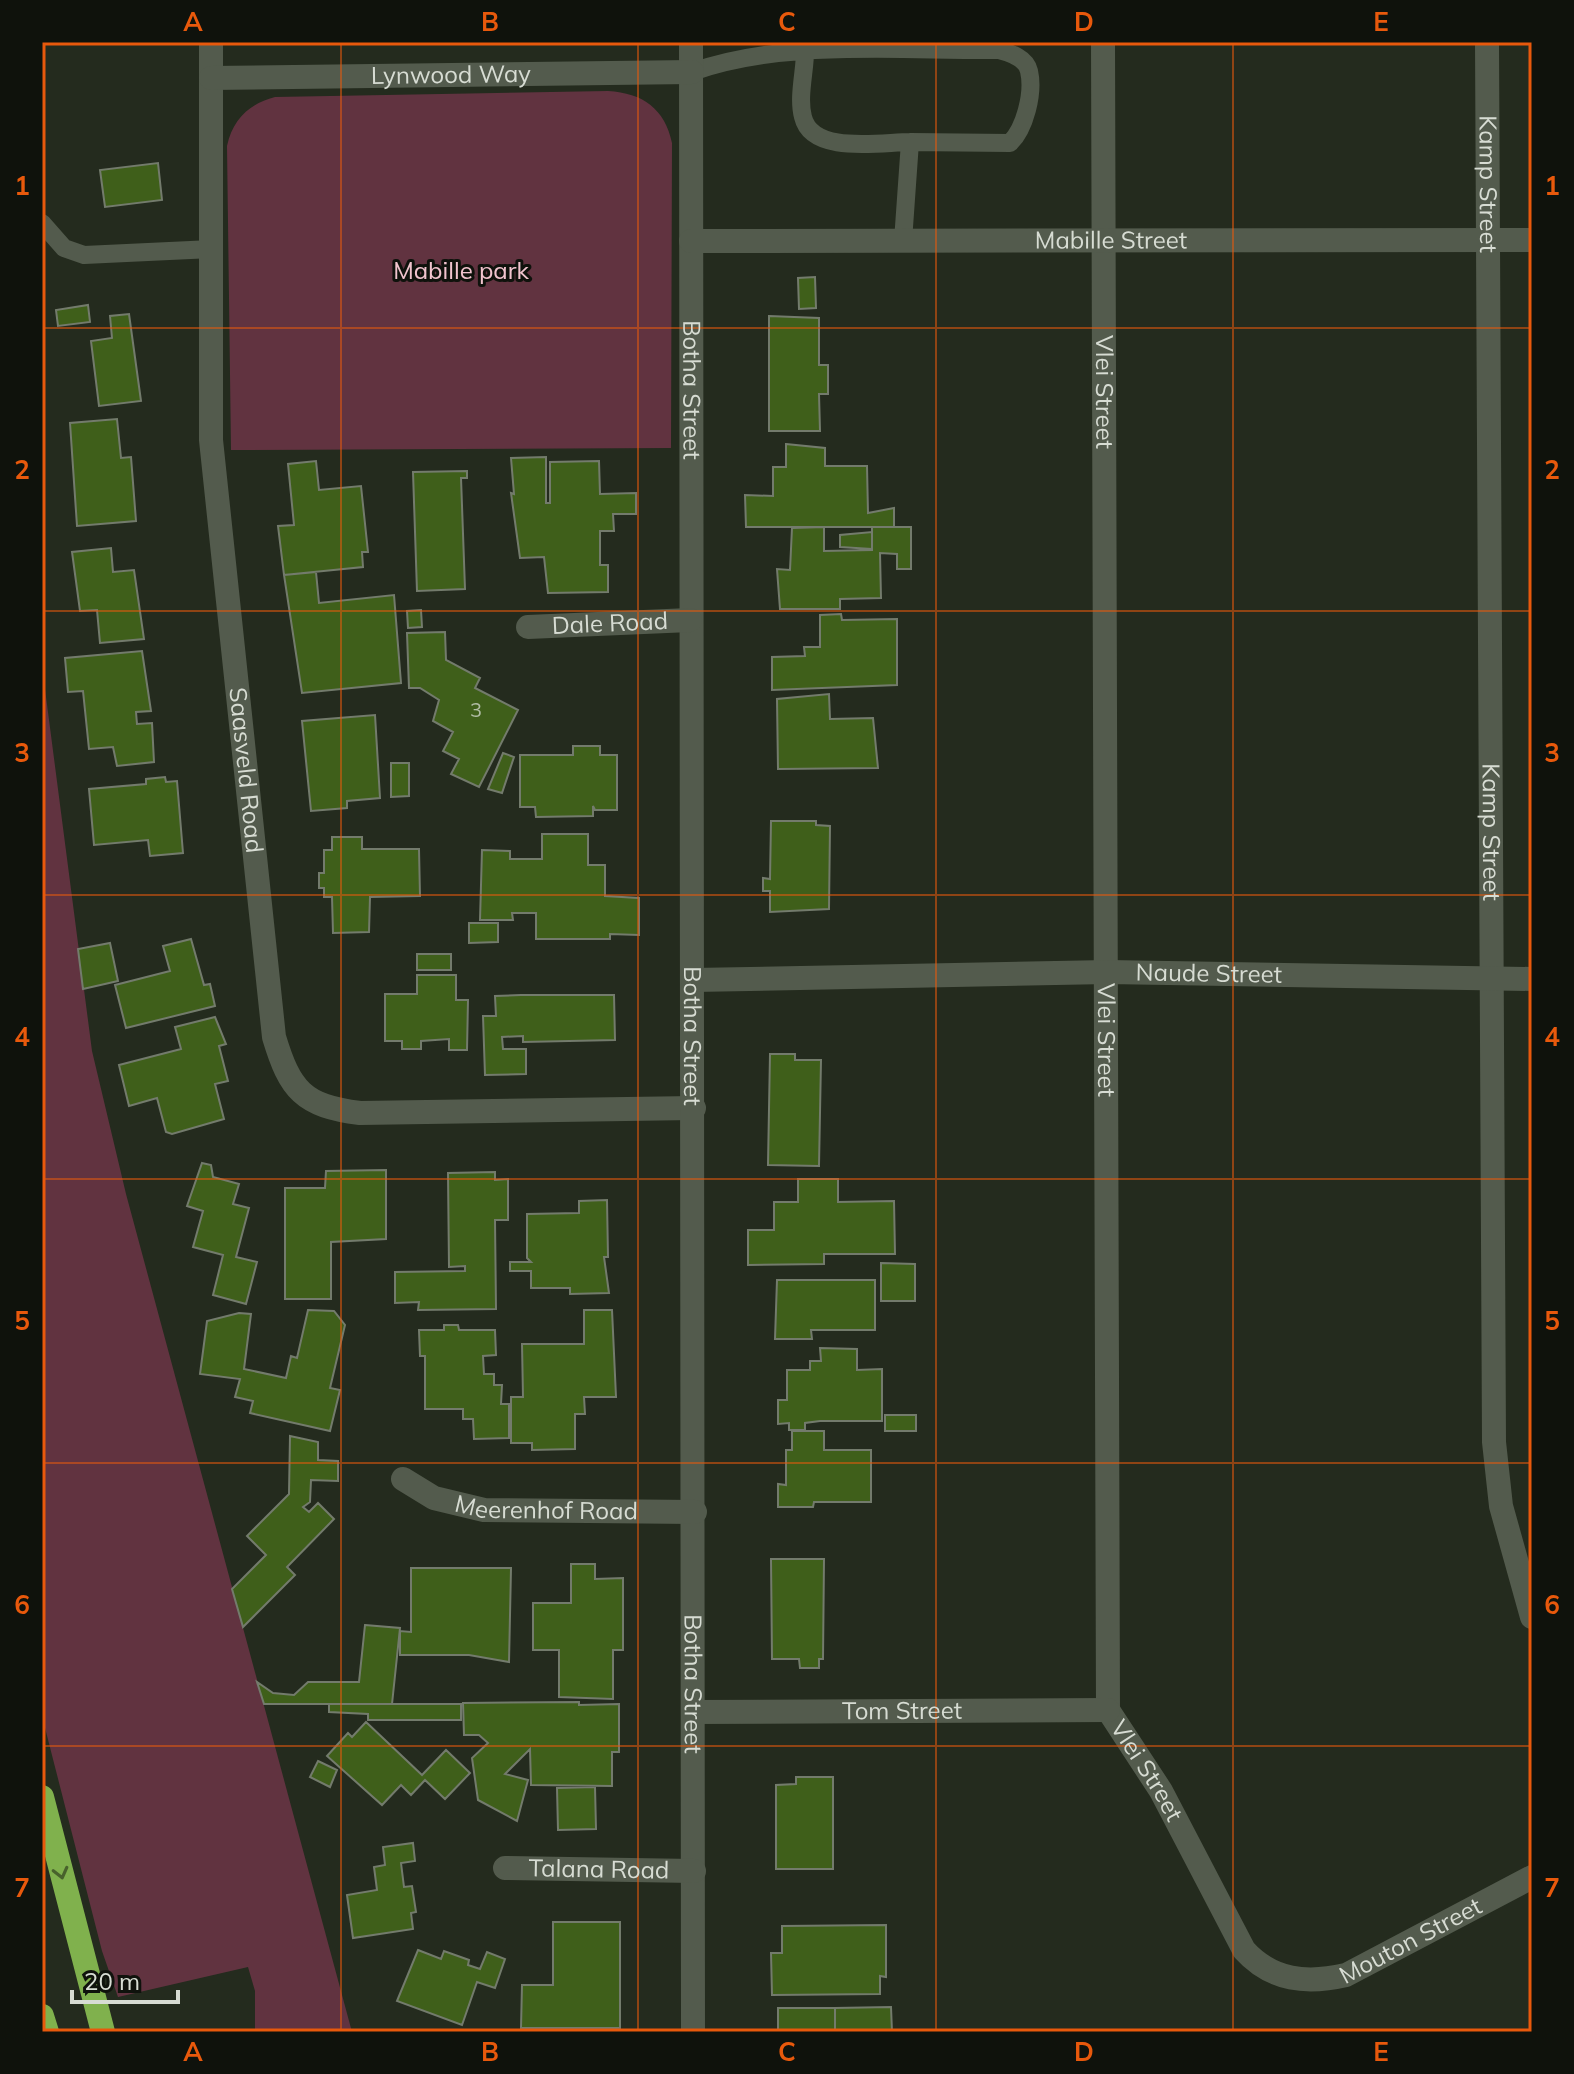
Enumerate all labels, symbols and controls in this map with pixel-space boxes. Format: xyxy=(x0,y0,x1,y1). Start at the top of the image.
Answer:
text: A xyxy=(183,5,203,38)
text: B xyxy=(481,5,499,38)
text: C xyxy=(778,5,796,38)
text: D xyxy=(1074,5,1094,38)
text: E xyxy=(1373,5,1389,38)
street label: Lynwood Way xyxy=(371,58,531,90)
street label: Kamp Street xyxy=(1473,115,1504,253)
text: 1 xyxy=(14,169,30,202)
text: 1 xyxy=(1544,169,1560,202)
street label: Mabille Street xyxy=(1035,224,1187,255)
park label: Mabille park xyxy=(393,255,529,285)
street label: Botha Street xyxy=(677,320,707,460)
street label: Vlei Street xyxy=(1090,335,1120,449)
text: 2 xyxy=(14,453,30,486)
text: 2 xyxy=(1544,453,1560,486)
street label: Dale Road xyxy=(551,605,669,640)
street label: Saasveld Road xyxy=(223,686,270,854)
house number: 3 xyxy=(470,697,482,722)
text: 3 xyxy=(14,736,30,769)
text: 3 xyxy=(1544,736,1560,769)
street label: Kamp Street xyxy=(1477,763,1507,901)
street label: Naude Street xyxy=(1136,956,1282,989)
street label: Botha Street xyxy=(678,966,708,1106)
street label: Vlei Street xyxy=(1092,983,1122,1097)
text: 4 xyxy=(14,1020,30,1053)
text: 4 xyxy=(1544,1020,1560,1053)
text: 5 xyxy=(14,1304,30,1337)
text: 5 xyxy=(1544,1304,1560,1337)
street label: Meerenhof Road xyxy=(452,1488,638,1525)
text: 6 xyxy=(14,1588,30,1621)
text: 6 xyxy=(1544,1588,1560,1621)
street label: Botha Street xyxy=(679,1614,709,1754)
street label: Tom Street xyxy=(842,1695,962,1725)
street label: Vlei Street xyxy=(1105,1714,1190,1826)
street label: Talana Road xyxy=(528,1852,670,1885)
one-way arrow xyxy=(52,1865,69,1879)
text: 7 xyxy=(14,1871,30,1904)
text: 7 xyxy=(1544,1871,1560,1904)
street label: Mouton Street xyxy=(1334,1890,1487,1990)
scale bar xyxy=(72,1954,178,2004)
text: 20 m xyxy=(84,1966,140,1996)
text: A xyxy=(183,2035,203,2068)
text: B xyxy=(481,2035,499,2068)
text: C xyxy=(778,2035,796,2068)
text: D xyxy=(1074,2035,1094,2068)
text: E xyxy=(1373,2035,1389,2068)

